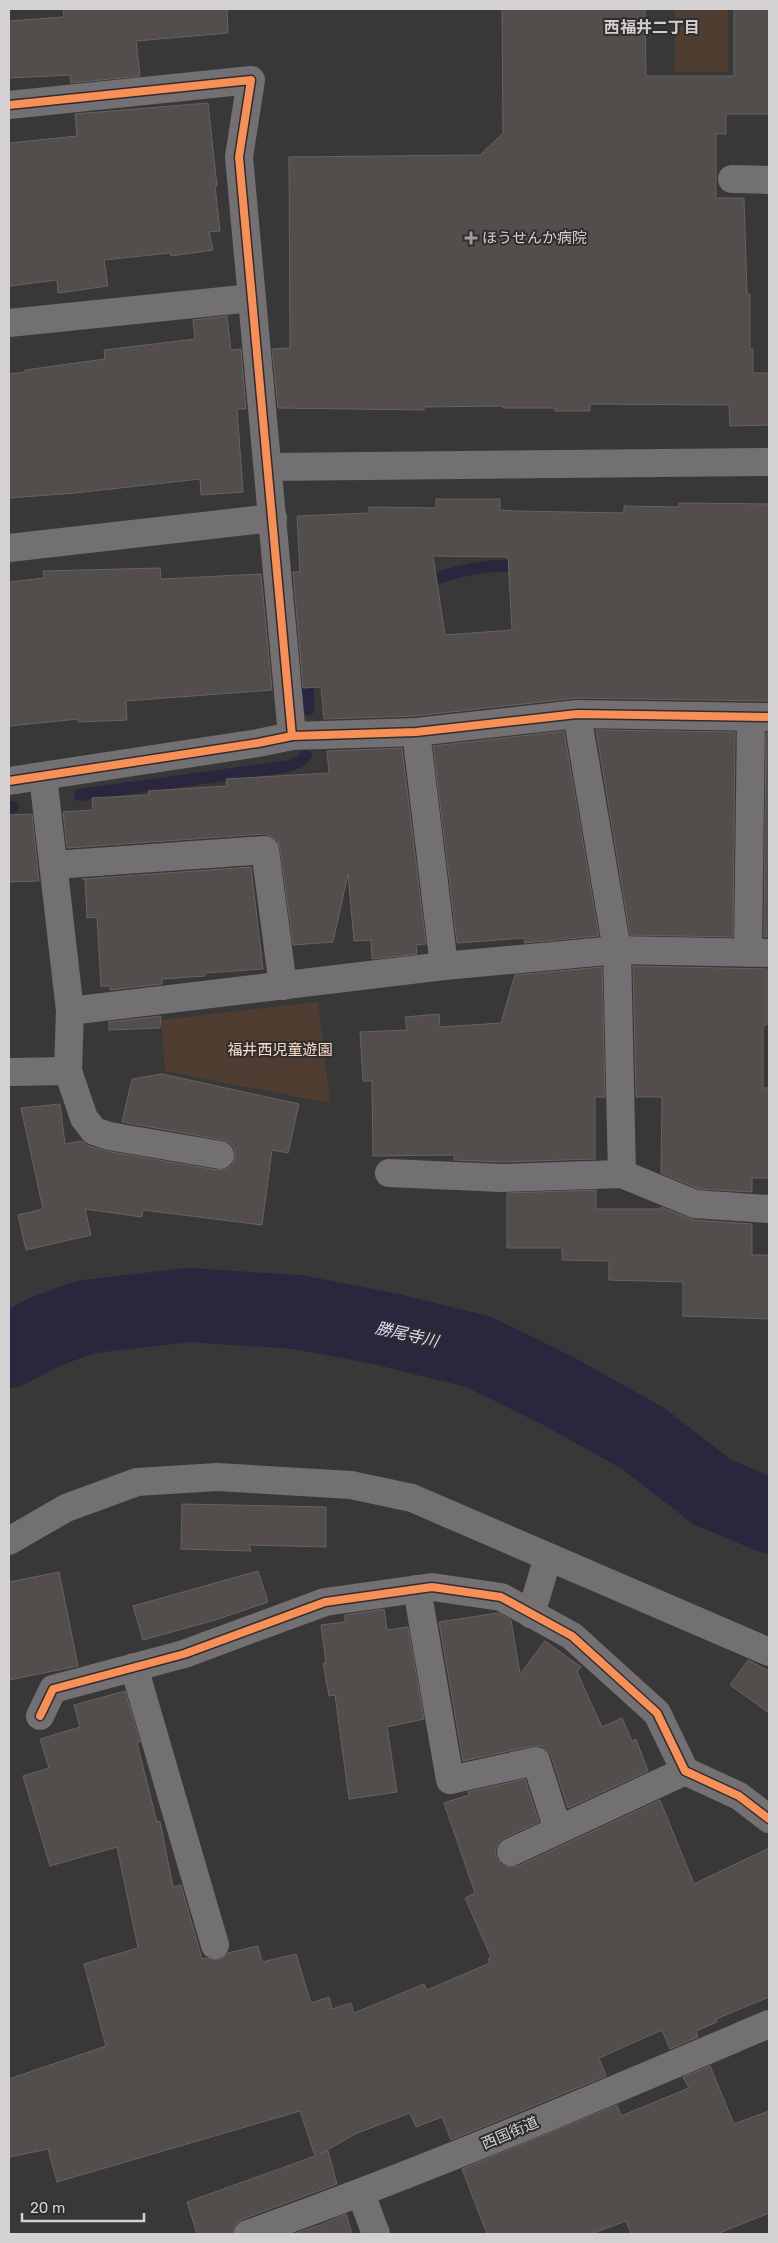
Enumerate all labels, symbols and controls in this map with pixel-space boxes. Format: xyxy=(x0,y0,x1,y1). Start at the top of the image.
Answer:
district label: 西福井二丁目 xyxy=(604,18,700,37)
place label: ほうせんか病院 xyxy=(482,229,587,247)
marker: ほうせんか病院 xyxy=(464,231,478,245)
park label: 福井西児童遊園 xyxy=(227,1041,333,1059)
water label: 勝尾寺川 xyxy=(374,1318,442,1351)
street label: 西国街道 xyxy=(479,2113,541,2153)
scale bar xyxy=(22,2190,145,2222)
text: 20 m xyxy=(30,2199,65,2217)

